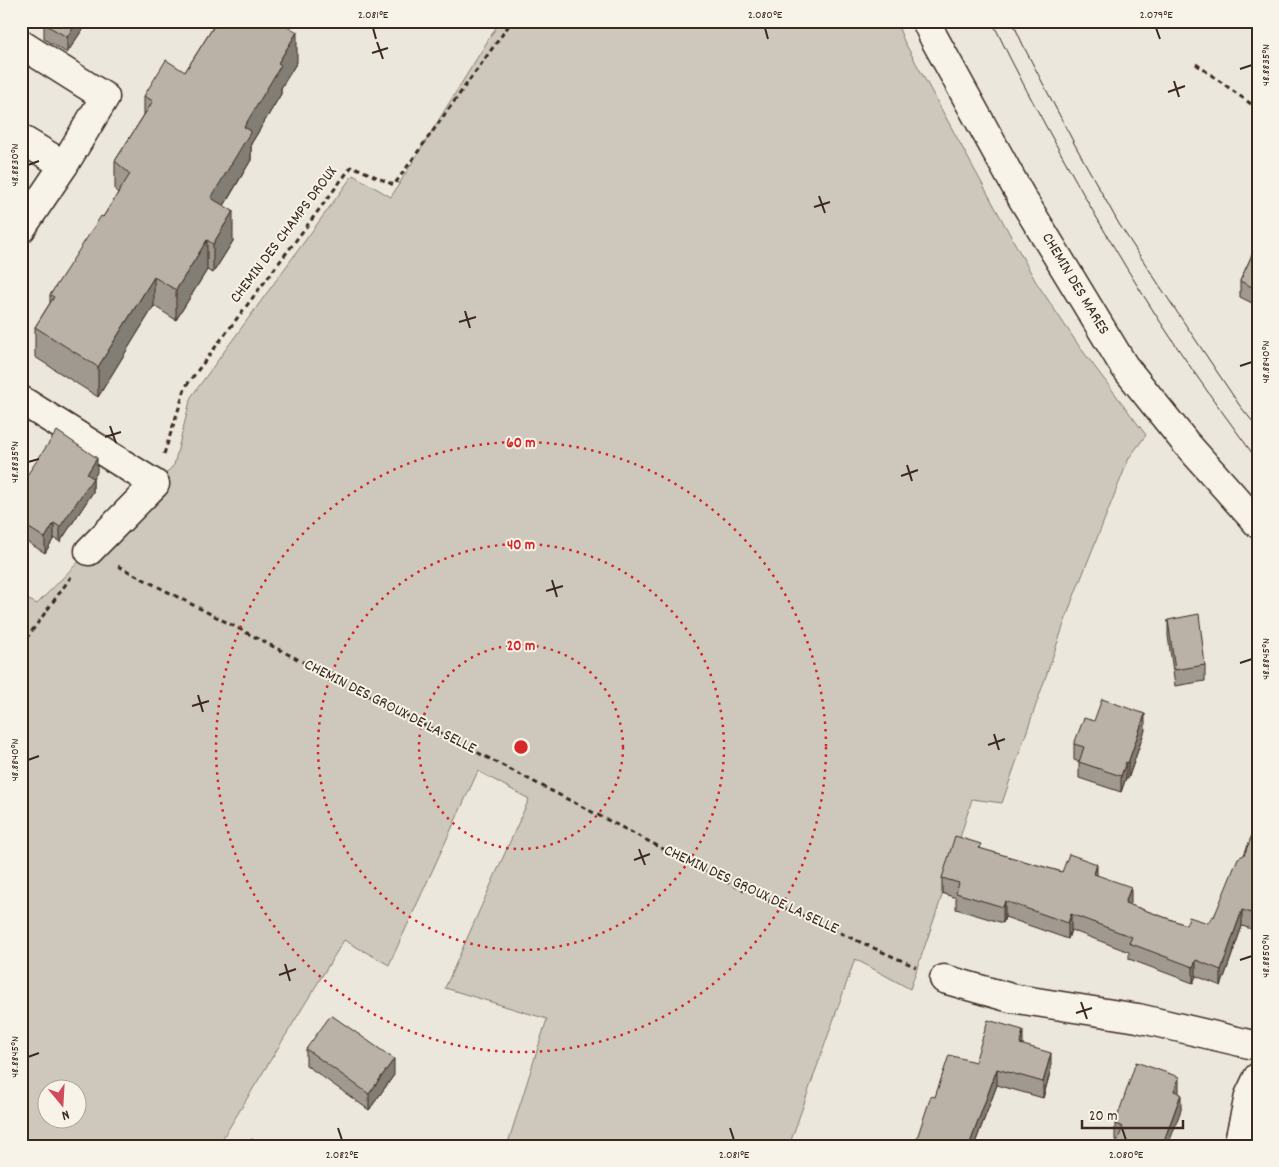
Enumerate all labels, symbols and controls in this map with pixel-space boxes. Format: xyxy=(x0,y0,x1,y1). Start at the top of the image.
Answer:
text: 2.081°E xyxy=(358,7,389,24)
text: 2.080°E xyxy=(748,7,783,24)
text: 2.079°E xyxy=(1139,7,1173,24)
text: 48.8835°N xyxy=(1258,44,1275,86)
text: 48.8830°N xyxy=(7,143,24,187)
street label: CHEMIN DES CHAMPS DROUX xyxy=(225,161,343,308)
street label: CHEMIN DES MARES xyxy=(1035,228,1115,340)
text: 48.8840°N xyxy=(1258,341,1275,383)
text: 60 m xyxy=(506,433,536,455)
text: 48.8835°N xyxy=(7,441,24,483)
text: 40 m xyxy=(507,535,535,557)
text: 20 m xyxy=(507,636,535,658)
text: 48.8845°N xyxy=(1258,638,1275,680)
street label: CHEMIN DES GROUX DE LA SELLE xyxy=(300,654,481,761)
centre of rings xyxy=(512,738,530,756)
text: 48.8840°N xyxy=(7,739,24,781)
street label: CHEMIN DES GROUX DE LA SELLE xyxy=(660,839,843,941)
text: 48.8850°N xyxy=(1258,934,1275,978)
text: 48.8845°N xyxy=(7,1036,24,1078)
north arrow xyxy=(38,1080,88,1130)
scale bar xyxy=(1082,1097,1183,1129)
text: N xyxy=(59,1104,72,1125)
text: 20 m xyxy=(1089,1106,1117,1128)
text: 2.082°E xyxy=(325,1147,359,1164)
text: 2.081°E xyxy=(719,1147,750,1164)
text: 2.080°E xyxy=(1109,1147,1144,1164)

